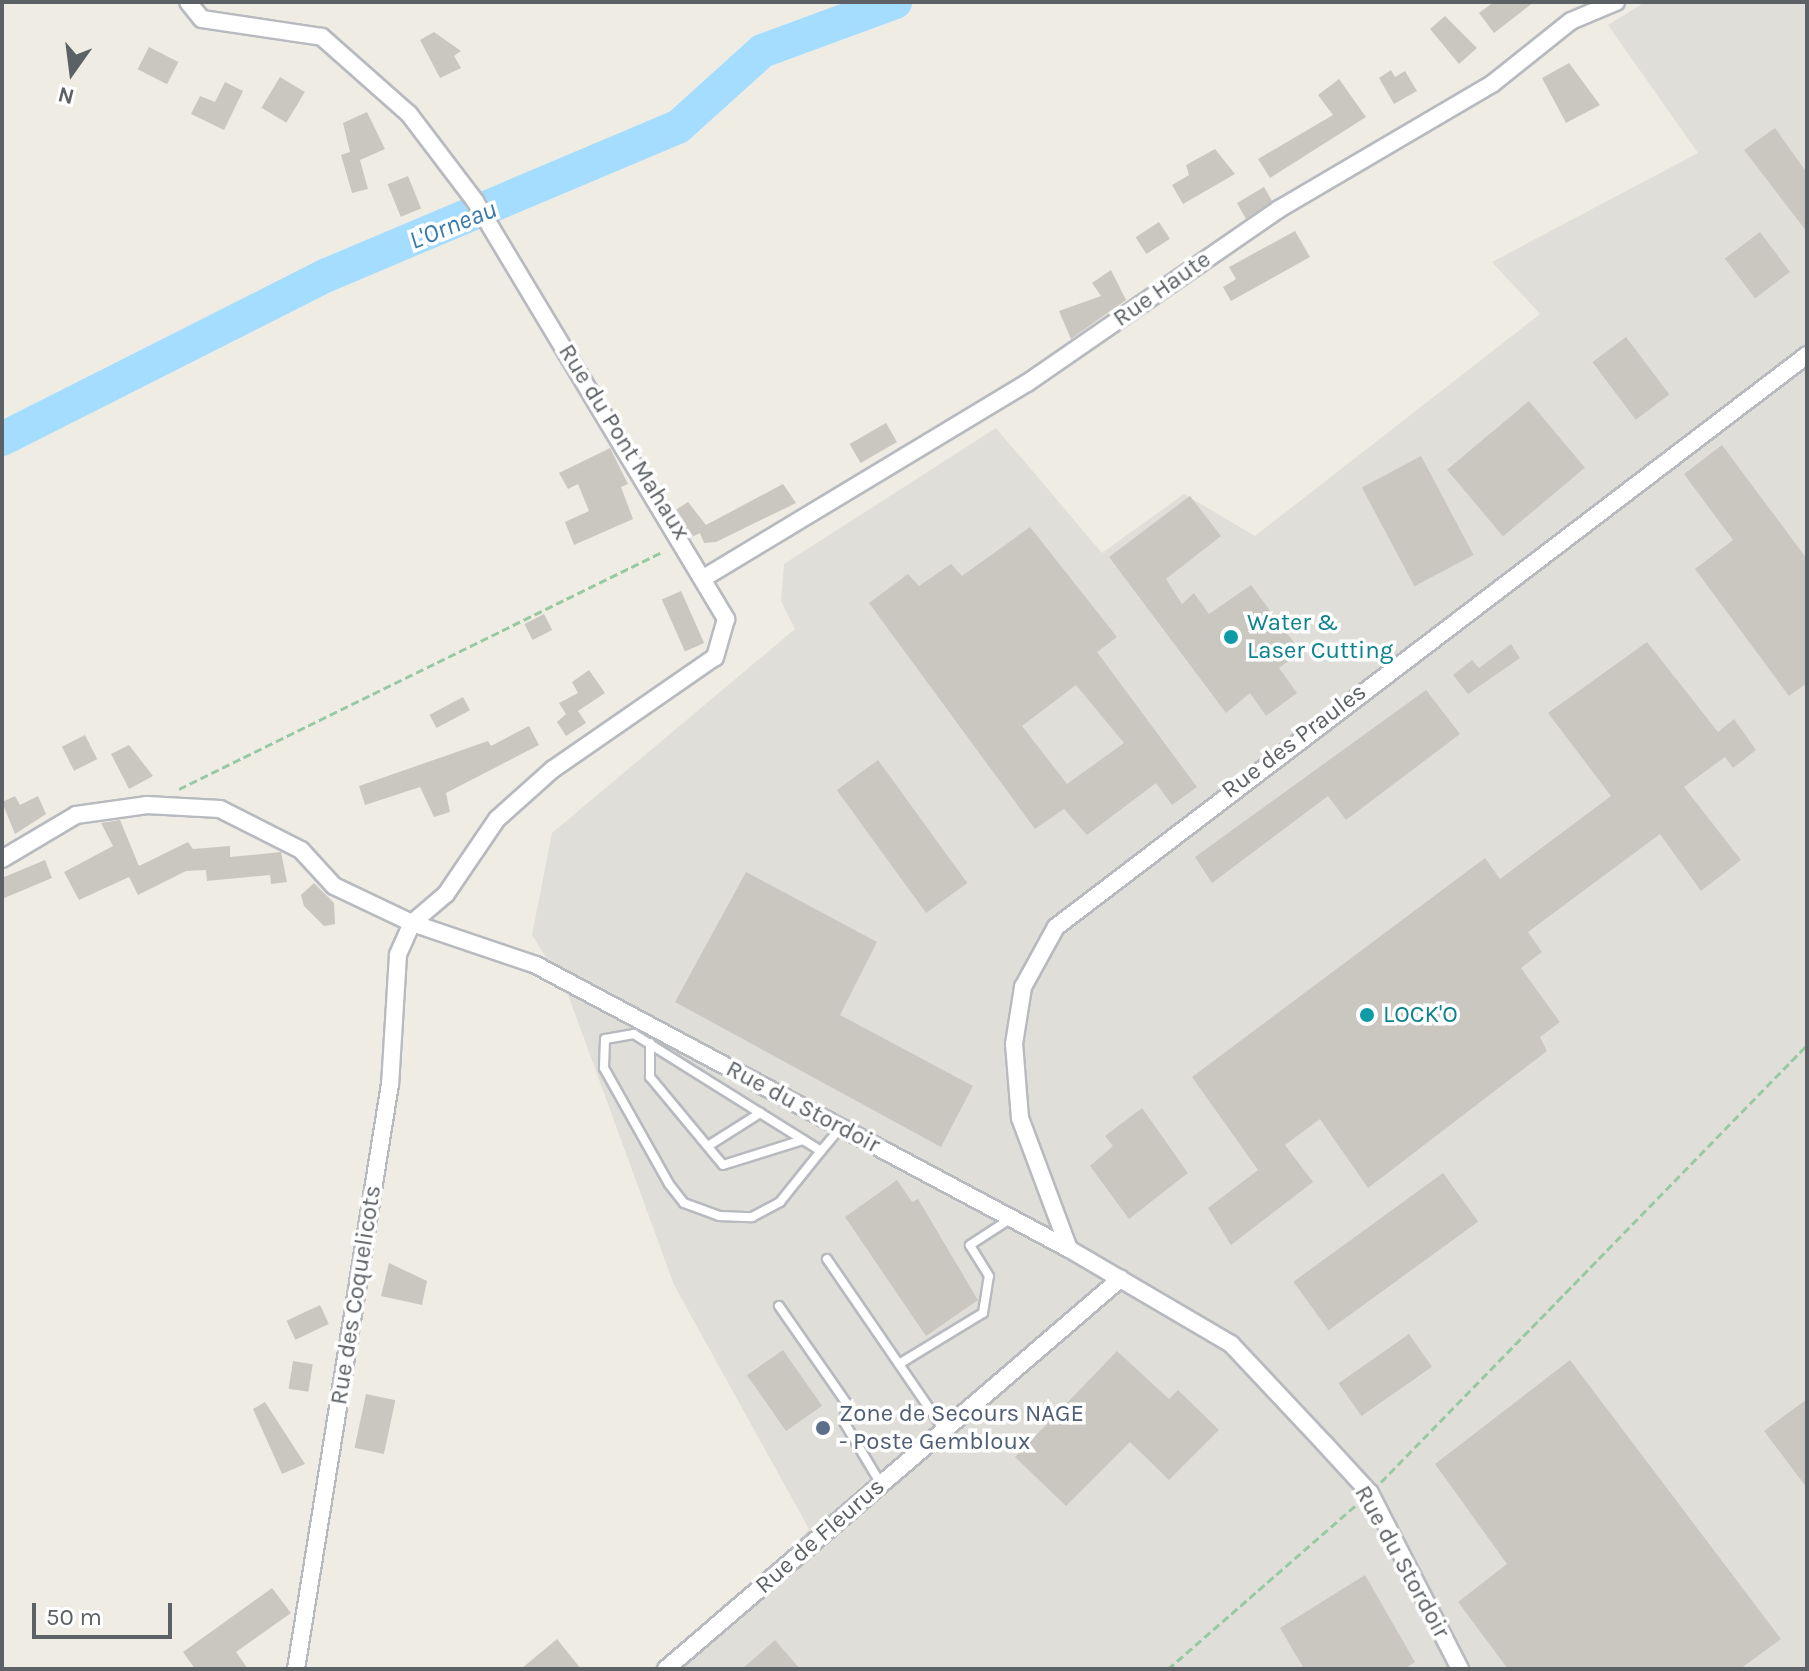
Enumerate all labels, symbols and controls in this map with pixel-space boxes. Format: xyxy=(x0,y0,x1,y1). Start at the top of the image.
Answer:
north arrow xyxy=(32,32,112,112)
text: N xyxy=(55,81,77,110)
water label: L'Orneau xyxy=(405,193,501,257)
street label: Rue Haute xyxy=(1108,245,1216,333)
street label: Rue du Pont Mahaux xyxy=(552,339,696,545)
place label: Water & Laser Cutting xyxy=(1247,609,1393,665)
marker: Water & Laser Cutting xyxy=(1222,628,1240,646)
street label: Rue des Praules xyxy=(1216,677,1372,805)
place label: LOCK'O xyxy=(1383,1001,1458,1029)
marker: LOCK'O xyxy=(1358,1006,1376,1024)
street label: Rue du Stordoir xyxy=(721,1054,885,1160)
street label: Rue des Coquelicots xyxy=(324,1183,388,1407)
place label: Zone de Secours NAGE - Poste Gembloux xyxy=(839,1400,1084,1456)
marker: Zone de Secours NAGE - Poste Gembloux xyxy=(814,1419,832,1437)
street label: Rue de Fleurus xyxy=(750,1472,890,1600)
street label: Rue du Stordoir xyxy=(1348,1481,1456,1643)
scale bar xyxy=(36,1587,176,1637)
text: 50 m xyxy=(46,1603,102,1631)

